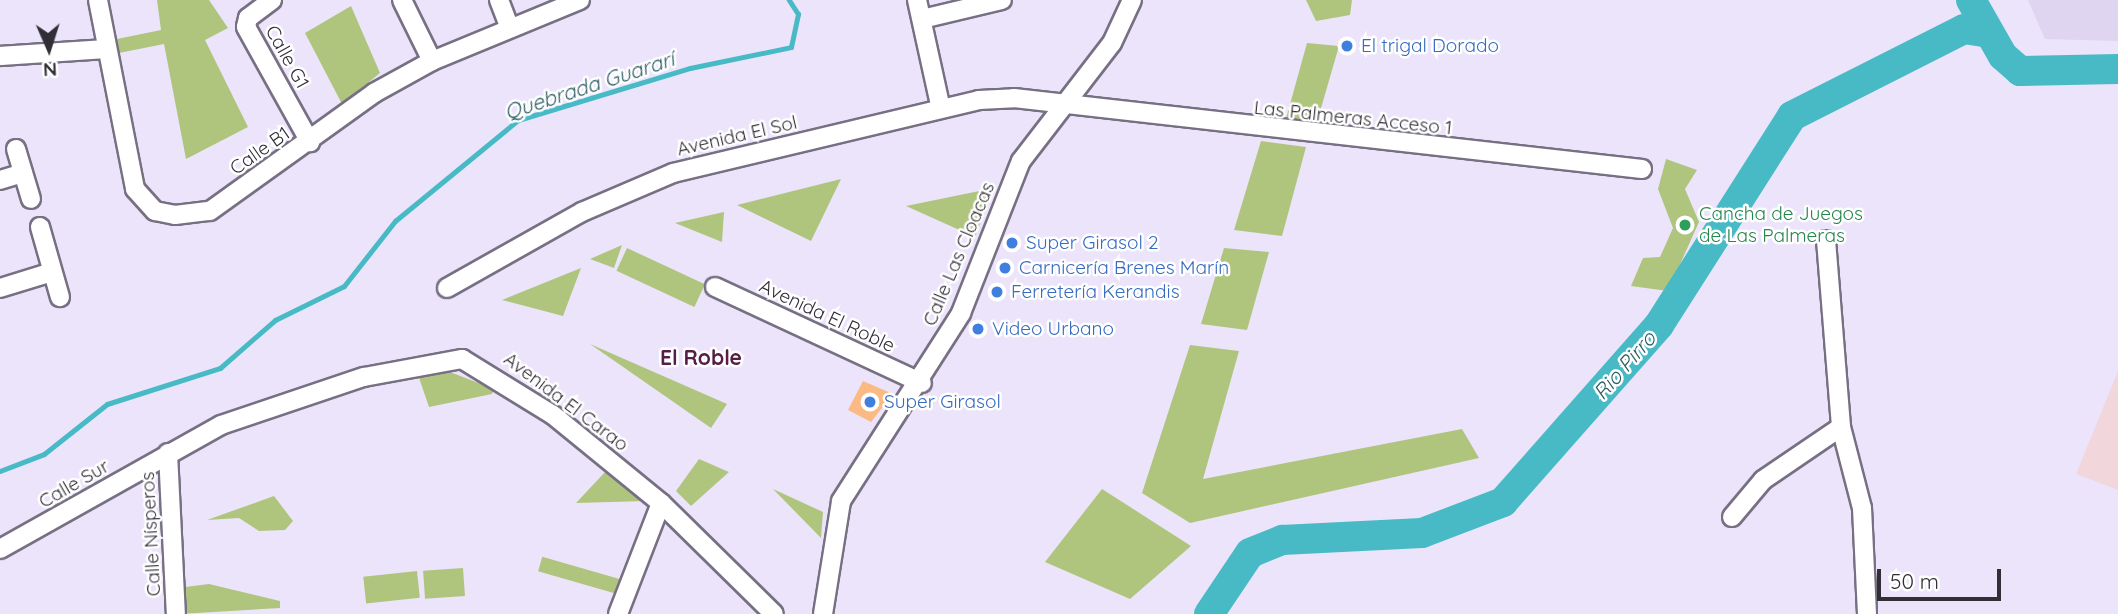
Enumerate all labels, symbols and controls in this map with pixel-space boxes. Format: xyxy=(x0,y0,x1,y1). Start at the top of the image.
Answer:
north arrow xyxy=(14,14,84,84)
street label: Calle G1 xyxy=(260,21,314,93)
place label: El trigal Dorado xyxy=(1361,35,1499,57)
marker: El trigal Dorado xyxy=(1339,38,1355,54)
water label: Quebrada Guararí xyxy=(501,46,677,124)
text: N xyxy=(42,58,58,82)
street label: Las Palmeras Acceso 1 xyxy=(1253,96,1453,140)
street label: Avenida El Sol xyxy=(675,111,799,161)
street label: Calle B1 xyxy=(226,122,294,180)
street label: Calle Las Cloacas xyxy=(918,179,1000,329)
place label: Cancha de Juegos de Las Palmeras xyxy=(1699,203,1863,247)
marker: Cancha de Juegos de Las Palmeras xyxy=(1677,217,1693,233)
place label: Super Girasol 2 xyxy=(1026,232,1159,254)
marker: Super Girasol 2 xyxy=(1004,235,1020,251)
place label: Carnicería Brenes Marín xyxy=(1019,257,1229,279)
marker: Carnicería Brenes Marín xyxy=(997,260,1013,276)
street label: Avenida El Roble xyxy=(756,275,898,357)
place label: Ferretería Kerandis xyxy=(1011,281,1180,303)
marker: Ferretería Kerandis xyxy=(989,284,1005,300)
place label: Video Urbano xyxy=(992,318,1114,340)
marker: Video Urbano xyxy=(970,321,986,337)
water label: Rio Pirro xyxy=(1587,326,1661,404)
district label: El Roble xyxy=(660,344,742,370)
street label: Avenida El Carao xyxy=(499,348,633,456)
place label: Super Girasol xyxy=(884,391,1001,413)
marker: Super Girasol xyxy=(862,394,878,410)
street label: Calle Sur xyxy=(35,455,113,513)
street label: Calle Nísperos xyxy=(136,471,166,597)
scale bar xyxy=(1880,554,2004,598)
text: 50 m xyxy=(1890,568,1939,594)

